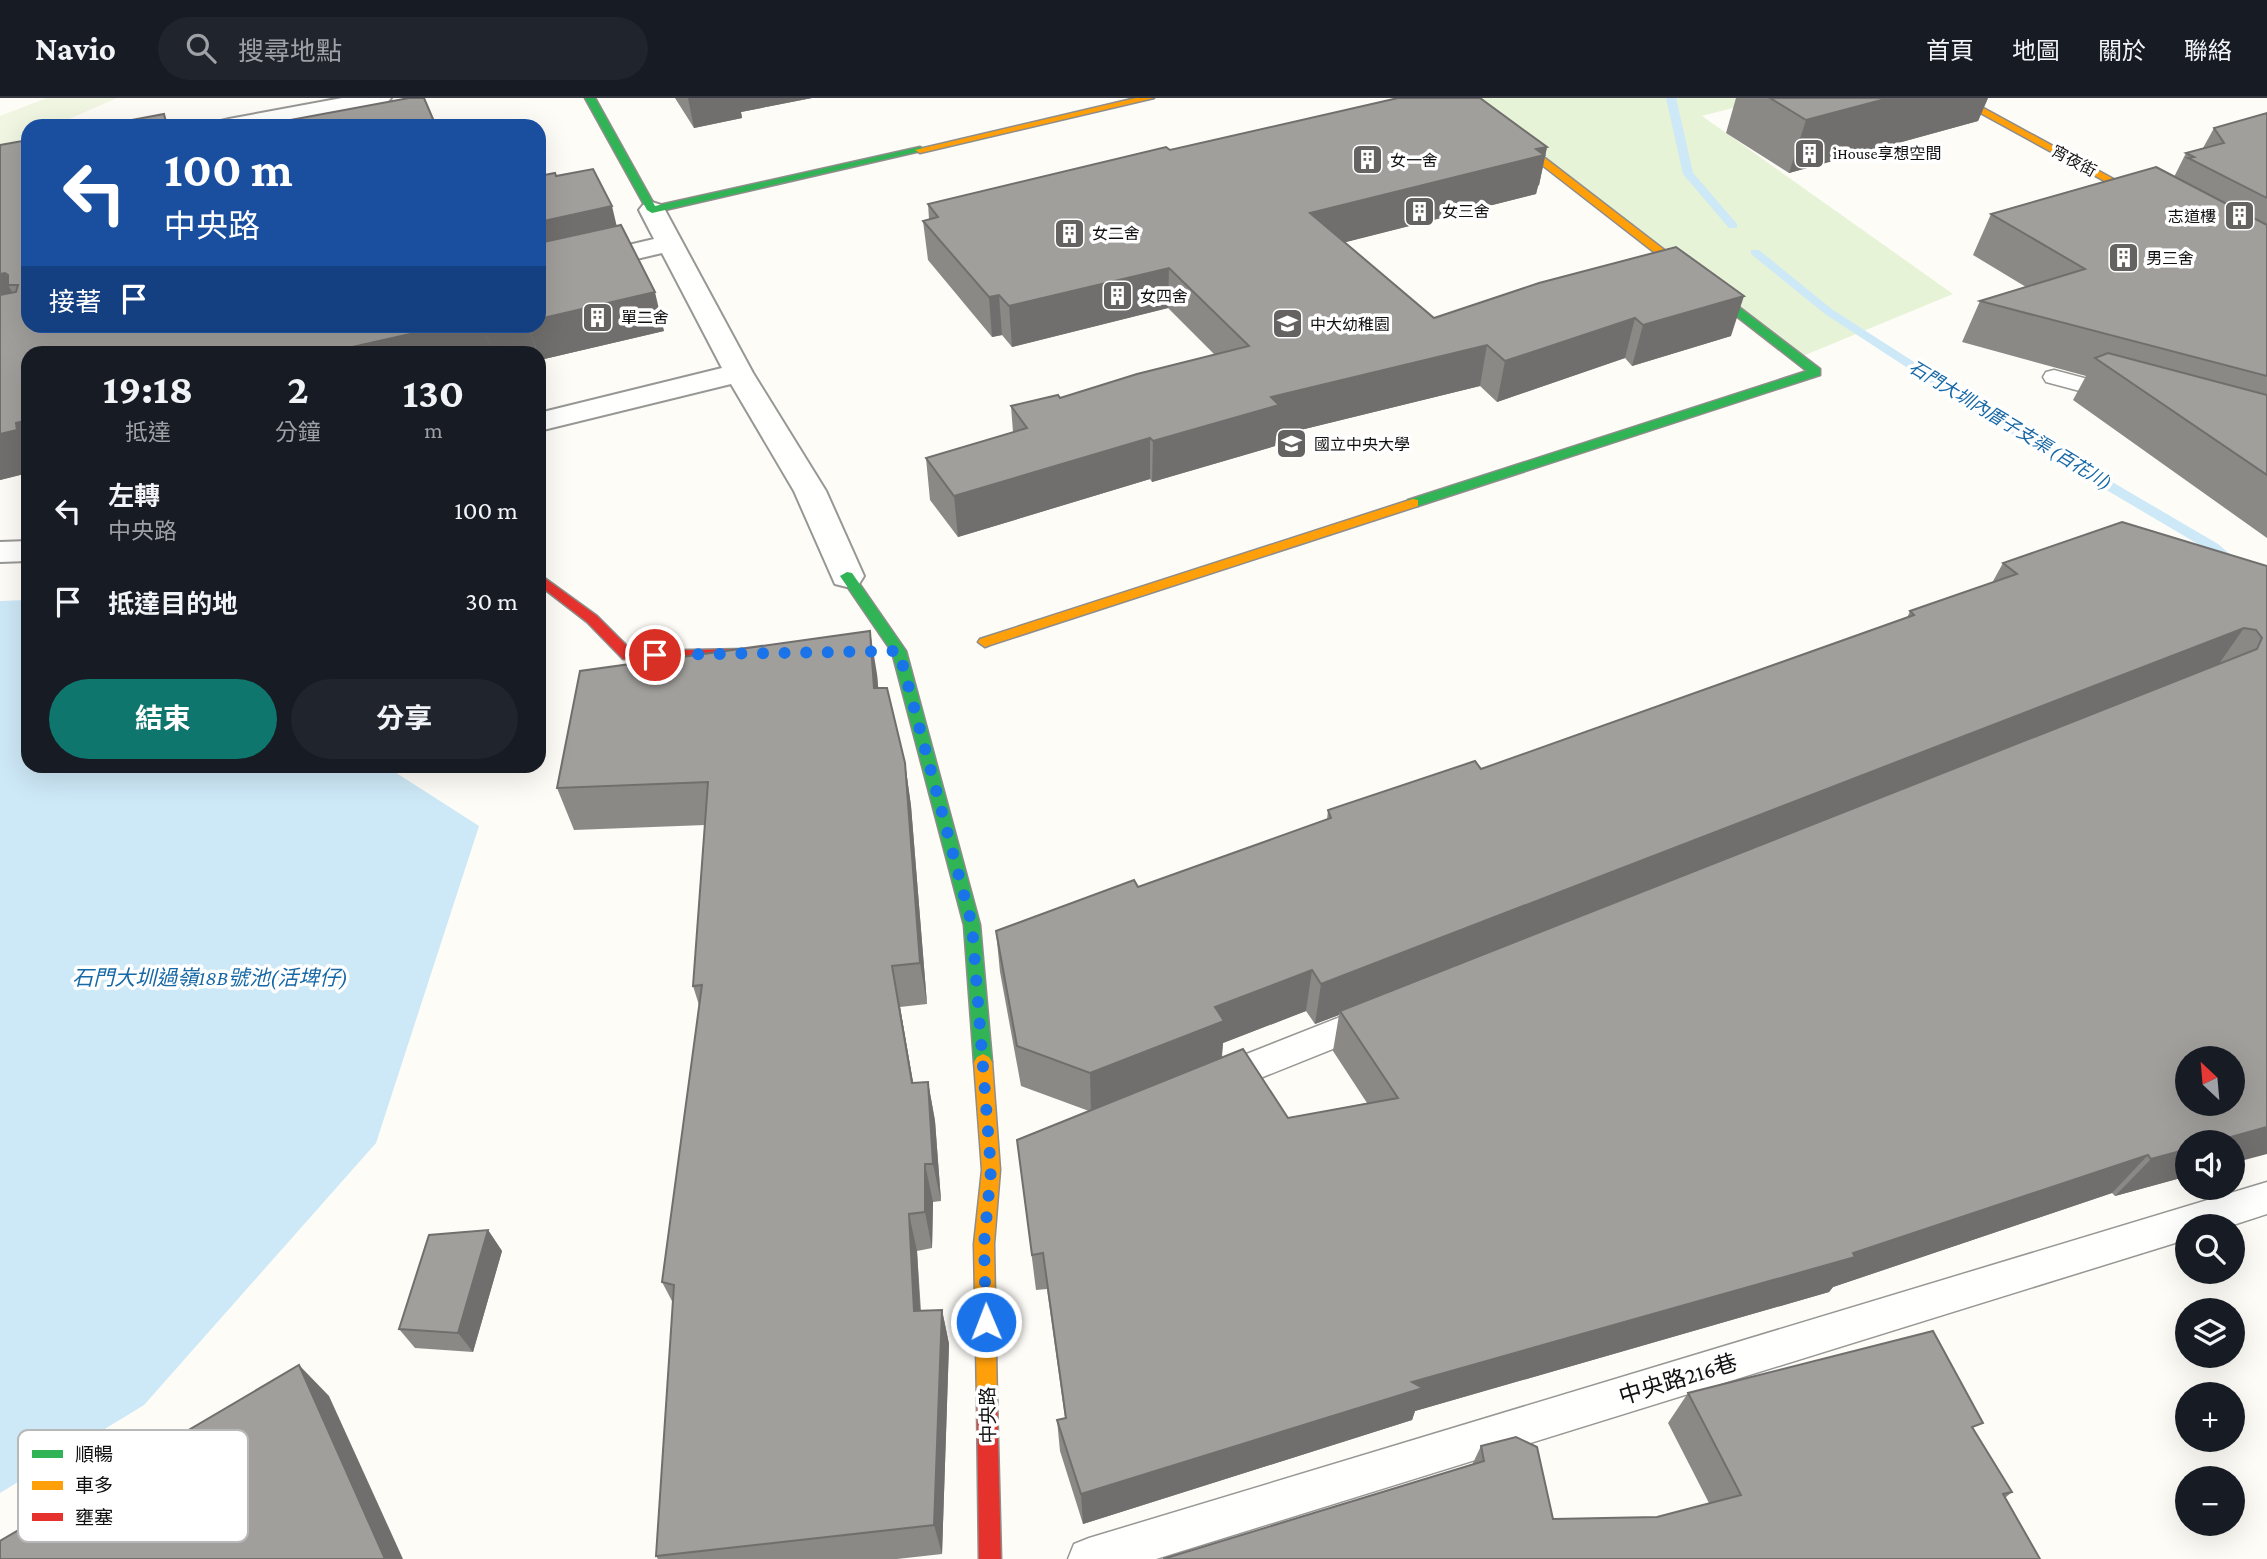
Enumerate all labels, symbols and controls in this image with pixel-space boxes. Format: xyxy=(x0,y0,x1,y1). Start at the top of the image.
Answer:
search box xyxy=(158,17,648,80)
icon: search xyxy=(182,29,220,67)
text: Navio xyxy=(35,30,116,67)
text: 搜尋地點 xyxy=(238,37,342,66)
text: 首頁 xyxy=(1926,37,1974,64)
text: 地圖 xyxy=(2012,37,2060,64)
text: 關於 xyxy=(2098,37,2146,64)
text: 聯絡 xyxy=(2184,37,2232,64)
building icon: iHouse享想空間 xyxy=(1793,136,1827,170)
text: 100 m xyxy=(164,142,293,197)
street label: 宵夜街 xyxy=(2049,142,2099,180)
building icon: 女一舍 xyxy=(1350,143,1384,177)
place label: iHouse享想空間 xyxy=(1833,145,1941,162)
icon: left xyxy=(49,147,140,238)
place label: 女一舍 xyxy=(1390,152,1438,169)
building icon: 女三舍 xyxy=(1402,194,1436,228)
building icon: 志道樓 xyxy=(2222,199,2256,233)
place label: 女三舍 xyxy=(1442,203,1490,220)
text: 中央路 xyxy=(164,208,260,244)
place label: 志道樓 xyxy=(2168,208,2216,225)
building icon: 女二舍 xyxy=(1052,216,1086,250)
place label: 女二舍 xyxy=(1092,225,1140,242)
building icon: 男三舍 xyxy=(2106,241,2140,275)
place label: 男三舍 xyxy=(2146,250,2194,267)
building icon: 女四舍 xyxy=(1100,279,1134,313)
icon: arrive xyxy=(115,280,153,318)
text: 接著 xyxy=(49,288,101,317)
place label: 女四舍 xyxy=(1140,288,1188,305)
building icon: 單二舍 xyxy=(581,300,615,334)
school or university icon: 中大幼稚園 xyxy=(1270,307,1304,341)
place label: 單二舍 xyxy=(621,309,669,326)
place label: 中大幼稚園 xyxy=(1310,316,1390,333)
water label: 石門大圳內厝子支渠 (百花川) xyxy=(1905,357,2115,494)
text: 19:18 xyxy=(103,365,193,412)
text: 2 xyxy=(287,365,309,412)
text: 130 xyxy=(403,369,464,416)
text: m xyxy=(424,417,443,443)
text: 抵達 xyxy=(125,419,171,445)
text: 分鐘 xyxy=(275,419,321,445)
school or university icon: 國立中央大學 xyxy=(1274,427,1308,461)
place label: 國立中央大學 xyxy=(1314,436,1410,453)
text: 左轉 xyxy=(108,482,160,511)
icon: left xyxy=(49,492,87,530)
text: 100 m xyxy=(454,496,518,525)
text: 中央路 xyxy=(108,518,177,544)
icon: arrive xyxy=(49,583,87,621)
text: 30 m xyxy=(465,587,518,616)
text: 抵達目的地 xyxy=(108,590,238,619)
pin xyxy=(625,625,685,685)
icon: arrive xyxy=(636,636,674,674)
button: 結束 xyxy=(49,679,277,759)
button: 分享 xyxy=(291,679,518,759)
water label: 石門大圳過嶺18B號池(活埤仔) xyxy=(72,966,348,990)
north arrow xyxy=(2175,1046,2245,1116)
map controls xyxy=(2175,1046,2245,1536)
button: sound xyxy=(2175,1130,2245,1200)
button: search xyxy=(2175,1214,2245,1284)
position arrow xyxy=(949,1285,1023,1359)
button: layers xyxy=(2175,1298,2245,1368)
street label: 中央路216巷 xyxy=(1616,1349,1740,1409)
button: + xyxy=(2175,1382,2245,1452)
street label: 中央路 xyxy=(977,1386,999,1444)
legend xyxy=(18,1430,248,1542)
text: 順暢 xyxy=(75,1444,113,1465)
button: − xyxy=(2175,1466,2245,1536)
text: 車多 xyxy=(75,1475,113,1496)
text: 壅塞 xyxy=(75,1507,113,1528)

